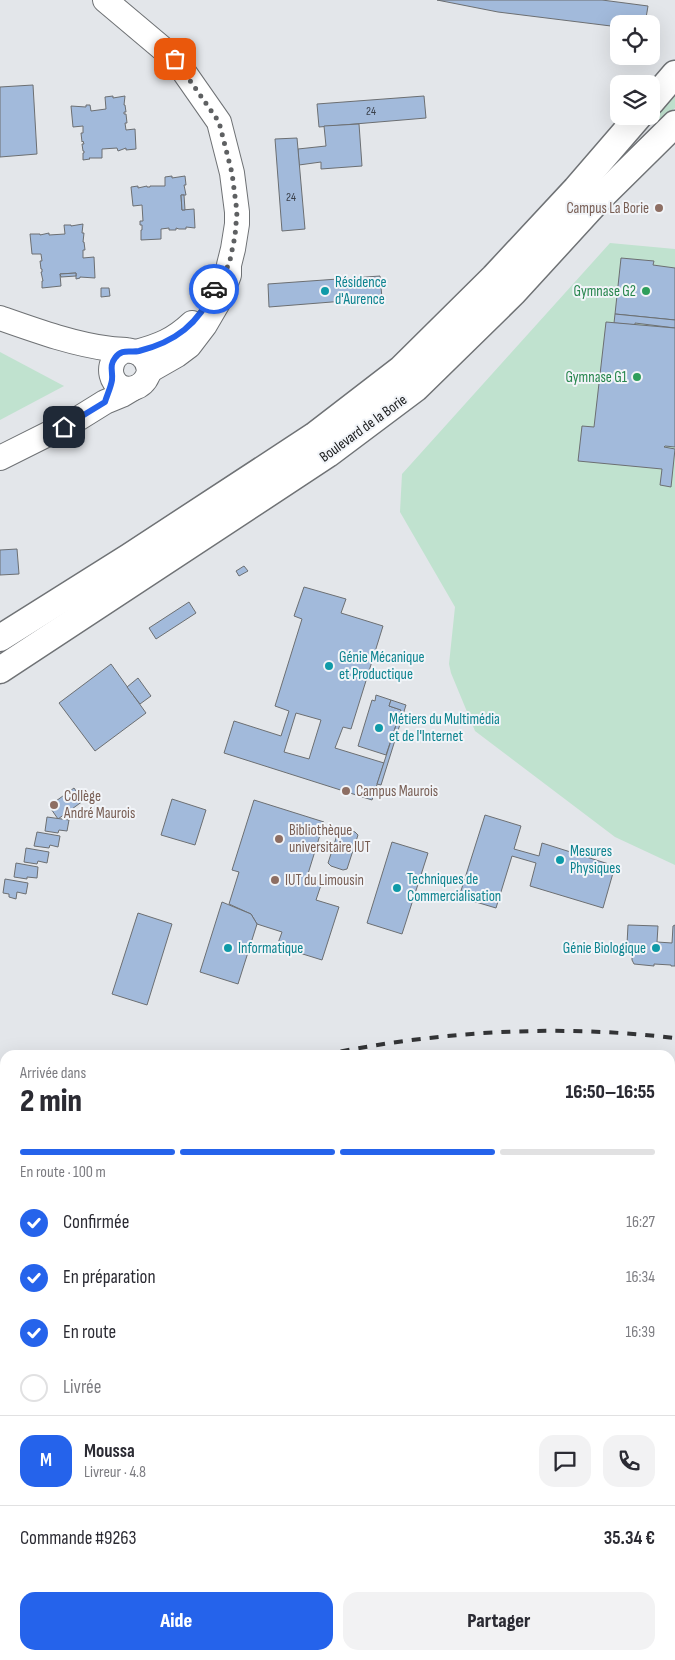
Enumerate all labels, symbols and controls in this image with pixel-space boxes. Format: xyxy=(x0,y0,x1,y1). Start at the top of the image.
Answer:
map controls xyxy=(610,15,660,125)
button: locate xyxy=(610,15,660,65)
pin xyxy=(154,38,196,80)
icon: bag xyxy=(161,45,189,73)
button: layers xyxy=(610,75,660,125)
house number: 24 xyxy=(366,104,376,119)
house number: 24 xyxy=(286,190,296,205)
place label: Campus La Borie xyxy=(567,199,649,218)
marker: Campus La Borie xyxy=(653,202,665,214)
courier xyxy=(189,264,239,314)
place label: Résidence d'Aurence xyxy=(335,273,387,309)
icon: car xyxy=(200,275,228,303)
place label: Gymnase G2 xyxy=(574,282,636,301)
marker: Résidence d'Aurence xyxy=(319,285,331,297)
marker: Gymnase G2 xyxy=(640,285,652,297)
place label: Gymnase G1 xyxy=(566,368,628,387)
marker: Gymnase G1 xyxy=(631,371,643,383)
street label: Boulevard de la Borie xyxy=(316,390,411,467)
pin xyxy=(43,406,85,448)
icon: home xyxy=(50,413,78,441)
place label: Génie Mécanique et Productique xyxy=(339,648,424,684)
marker: Génie Mécanique et Productique xyxy=(323,660,335,672)
place label: Métiers du Multimédia et de l'Internet xyxy=(389,710,500,746)
marker: Métiers du Multimédia et de l'Internet xyxy=(373,722,385,734)
place label: Campus Maurois xyxy=(356,782,438,801)
marker: Campus Maurois xyxy=(340,785,352,797)
place label: Collège André Maurois xyxy=(63,787,135,823)
marker: Collège André Maurois xyxy=(48,799,60,811)
place label: Bibliothèque universitaire IUT xyxy=(289,821,371,857)
marker: Bibliothèque universitaire IUT xyxy=(273,833,285,845)
place label: Mesures Physiques xyxy=(570,842,621,878)
marker: Mesures Physiques xyxy=(554,854,566,866)
place label: Techniques de Commercialisation xyxy=(407,870,501,906)
place label: IUT du Limousin xyxy=(285,871,364,890)
marker: IUT du Limousin xyxy=(269,874,281,886)
marker: Techniques de Commercialisation xyxy=(391,882,403,894)
place label: Informatique xyxy=(238,939,303,958)
place label: Génie Biologique xyxy=(563,939,646,958)
marker: Informatique xyxy=(222,942,234,954)
marker: Génie Biologique xyxy=(650,942,662,954)
text: Arrivée dans xyxy=(20,1064,86,1083)
text: 16:50–16:55 xyxy=(565,1081,655,1104)
text: 2 min xyxy=(20,1082,82,1121)
text: En route · 100 m xyxy=(20,1163,106,1182)
icon: check xyxy=(20,1209,48,1237)
text: Confirmée xyxy=(63,1211,129,1234)
text: 16:27 xyxy=(626,1213,655,1232)
icon: check xyxy=(20,1264,48,1292)
text: En préparation xyxy=(63,1266,156,1289)
text: 16:34 xyxy=(626,1268,655,1287)
icon: check xyxy=(20,1319,48,1347)
text: En route xyxy=(63,1321,116,1344)
text: 16:39 xyxy=(626,1323,655,1342)
text: Livrée xyxy=(63,1376,101,1399)
button: chat xyxy=(539,1435,591,1487)
button: phone xyxy=(603,1435,655,1487)
text: Moussa xyxy=(84,1440,135,1463)
text: M xyxy=(40,1449,52,1472)
text: Livreur · 4.8 xyxy=(84,1463,146,1482)
text: Commande #9263 xyxy=(20,1527,137,1550)
text: 35.34 € xyxy=(604,1527,655,1550)
button: Aide xyxy=(20,1592,333,1650)
button: Partager xyxy=(343,1592,655,1650)

